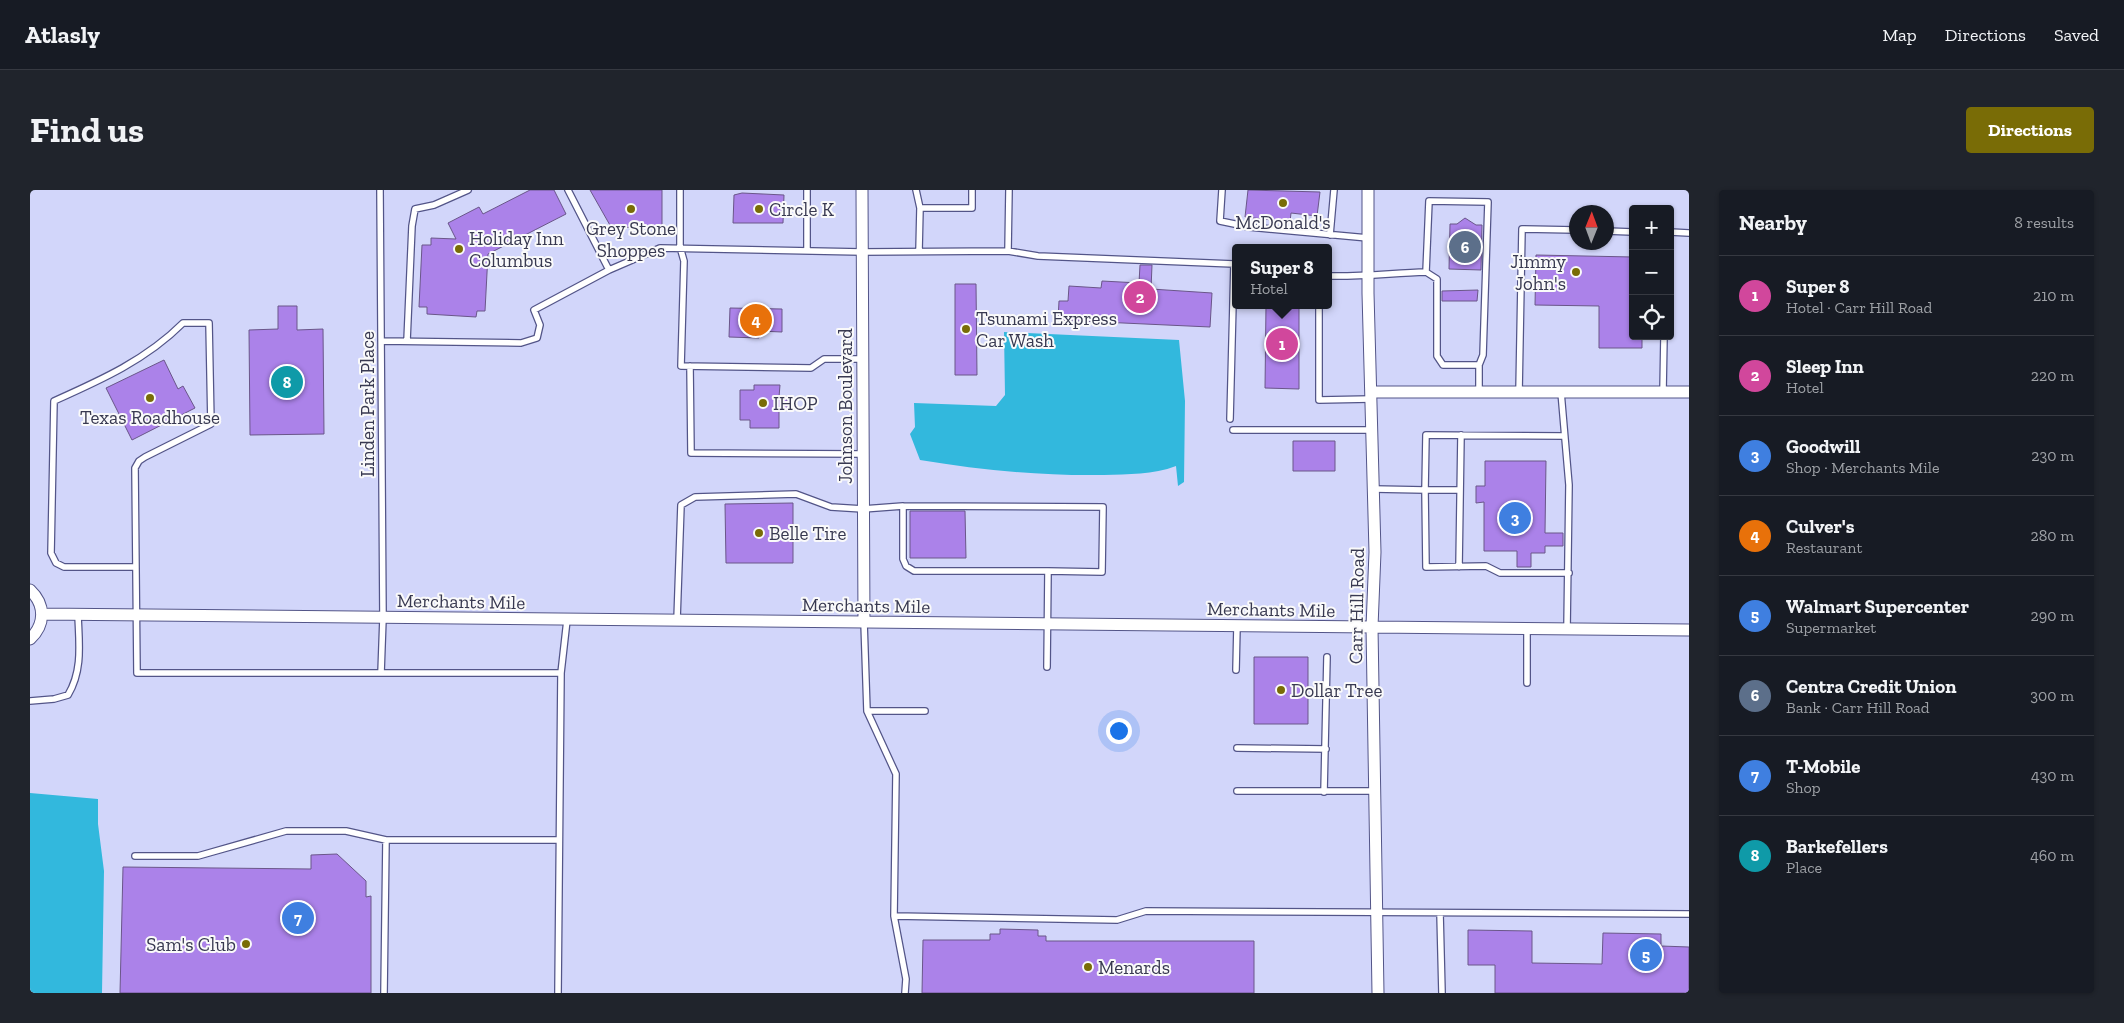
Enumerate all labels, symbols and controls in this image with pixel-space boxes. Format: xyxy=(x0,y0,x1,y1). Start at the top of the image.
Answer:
text: Atlasly xyxy=(25,20,100,49)
text: Map xyxy=(1882,24,1917,46)
text: Directions xyxy=(1945,24,2026,46)
text: Saved xyxy=(2054,24,2099,46)
button: Directions xyxy=(1966,107,2094,153)
text: Find us xyxy=(30,109,144,151)
marker: McDonald's xyxy=(1277,197,1289,209)
place label: Circle K xyxy=(769,198,835,221)
marker: Grey Stone Shoppes xyxy=(625,203,637,215)
marker: Circle K xyxy=(753,203,765,215)
north arrow xyxy=(1569,205,1614,250)
map controls xyxy=(1629,205,1674,340)
button: + xyxy=(1629,205,1674,250)
text: Nearby xyxy=(1739,210,1807,235)
place label: McDonald's xyxy=(1235,211,1331,234)
text: 8 results xyxy=(2014,213,2074,232)
place label: Grey Stone Shoppes xyxy=(586,217,676,262)
place label: Holiday Inn Columbus xyxy=(469,227,564,272)
pin: 6 xyxy=(1449,228,1481,266)
marker: Holiday Inn Columbus xyxy=(453,243,465,255)
popup xyxy=(1232,244,1332,309)
place label: Jimmy John's xyxy=(1510,250,1566,295)
button: − xyxy=(1629,250,1674,295)
text: Super 8 xyxy=(1250,256,1314,279)
marker: Jimmy John's xyxy=(1570,266,1582,278)
text: Super 8 xyxy=(1786,275,1850,298)
pin: 2 xyxy=(1124,278,1156,316)
text: Hotel xyxy=(1250,279,1288,298)
text: 1 xyxy=(1752,286,1758,305)
text: 210 m xyxy=(2033,286,2074,305)
button: locate xyxy=(1629,295,1674,340)
text: Hotel · Carr Hill Road xyxy=(1786,298,1932,317)
pin: 4 xyxy=(740,301,772,339)
place label: Tsunami Express Car Wash xyxy=(976,307,1117,352)
marker: Tsunami Express Car Wash xyxy=(960,323,972,335)
pin: 1 xyxy=(1266,325,1298,363)
street label: Johnson Boulevard xyxy=(834,328,857,484)
street label: Linden Park Place xyxy=(356,331,379,477)
text: Sleep Inn xyxy=(1786,355,1864,378)
pin: 8 xyxy=(271,363,303,401)
text: 2 xyxy=(1751,366,1759,385)
text: 220 m xyxy=(2031,366,2074,385)
text: Hotel xyxy=(1786,378,1824,397)
marker: Texas Roadhouse xyxy=(144,392,156,404)
place label: IHOP xyxy=(773,392,818,415)
marker: IHOP xyxy=(757,397,769,409)
place label: Texas Roadhouse xyxy=(80,406,220,429)
text: Goodwill xyxy=(1786,435,1860,458)
text: 3 xyxy=(1751,446,1759,465)
text: 230 m xyxy=(2031,446,2074,465)
text: Shop · Merchants Mile xyxy=(1786,458,1939,477)
pin: 3 xyxy=(1499,499,1531,537)
text: Culver's xyxy=(1786,515,1854,538)
place label: Belle Tire xyxy=(769,522,846,545)
text: 4 xyxy=(1750,526,1760,545)
text: 280 m xyxy=(2030,526,2074,545)
marker: Belle Tire xyxy=(753,527,765,539)
text: Restaurant xyxy=(1786,538,1862,557)
street label: Carr Hill Road xyxy=(1344,547,1369,664)
street label: Merchants Mile xyxy=(397,589,525,614)
street label: Merchants Mile xyxy=(802,593,930,618)
text: Walmart Supercenter xyxy=(1786,595,1969,618)
street label: Merchants Mile xyxy=(1207,597,1335,622)
text: 5 xyxy=(1751,606,1759,625)
text: 290 m xyxy=(2031,606,2074,625)
text: Supermarket xyxy=(1786,618,1876,637)
text: Centra Credit Union xyxy=(1786,675,1957,698)
place label: Dollar Tree xyxy=(1291,679,1382,702)
marker: Dollar Tree xyxy=(1275,684,1287,696)
text: 6 xyxy=(1751,686,1759,705)
text: 300 m xyxy=(2030,686,2074,705)
text: Bank · Carr Hill Road xyxy=(1786,698,1930,717)
your location xyxy=(1106,718,1132,744)
text: T-Mobile xyxy=(1786,755,1860,778)
text: 7 xyxy=(1751,766,1759,785)
text: 430 m xyxy=(2031,766,2074,785)
text: Shop xyxy=(1786,778,1821,797)
text: Barkefellers xyxy=(1786,835,1888,858)
text: 8 xyxy=(1751,846,1759,865)
text: 460 m xyxy=(2030,846,2074,865)
text: Place xyxy=(1786,858,1822,877)
pin: 7 xyxy=(282,899,314,937)
place label: Sam's Club xyxy=(146,933,236,956)
pin: 5 xyxy=(1630,936,1662,974)
marker: Sam's Club xyxy=(240,938,252,950)
place label: Menards xyxy=(1098,956,1170,979)
marker: Menards xyxy=(1082,961,1094,973)

